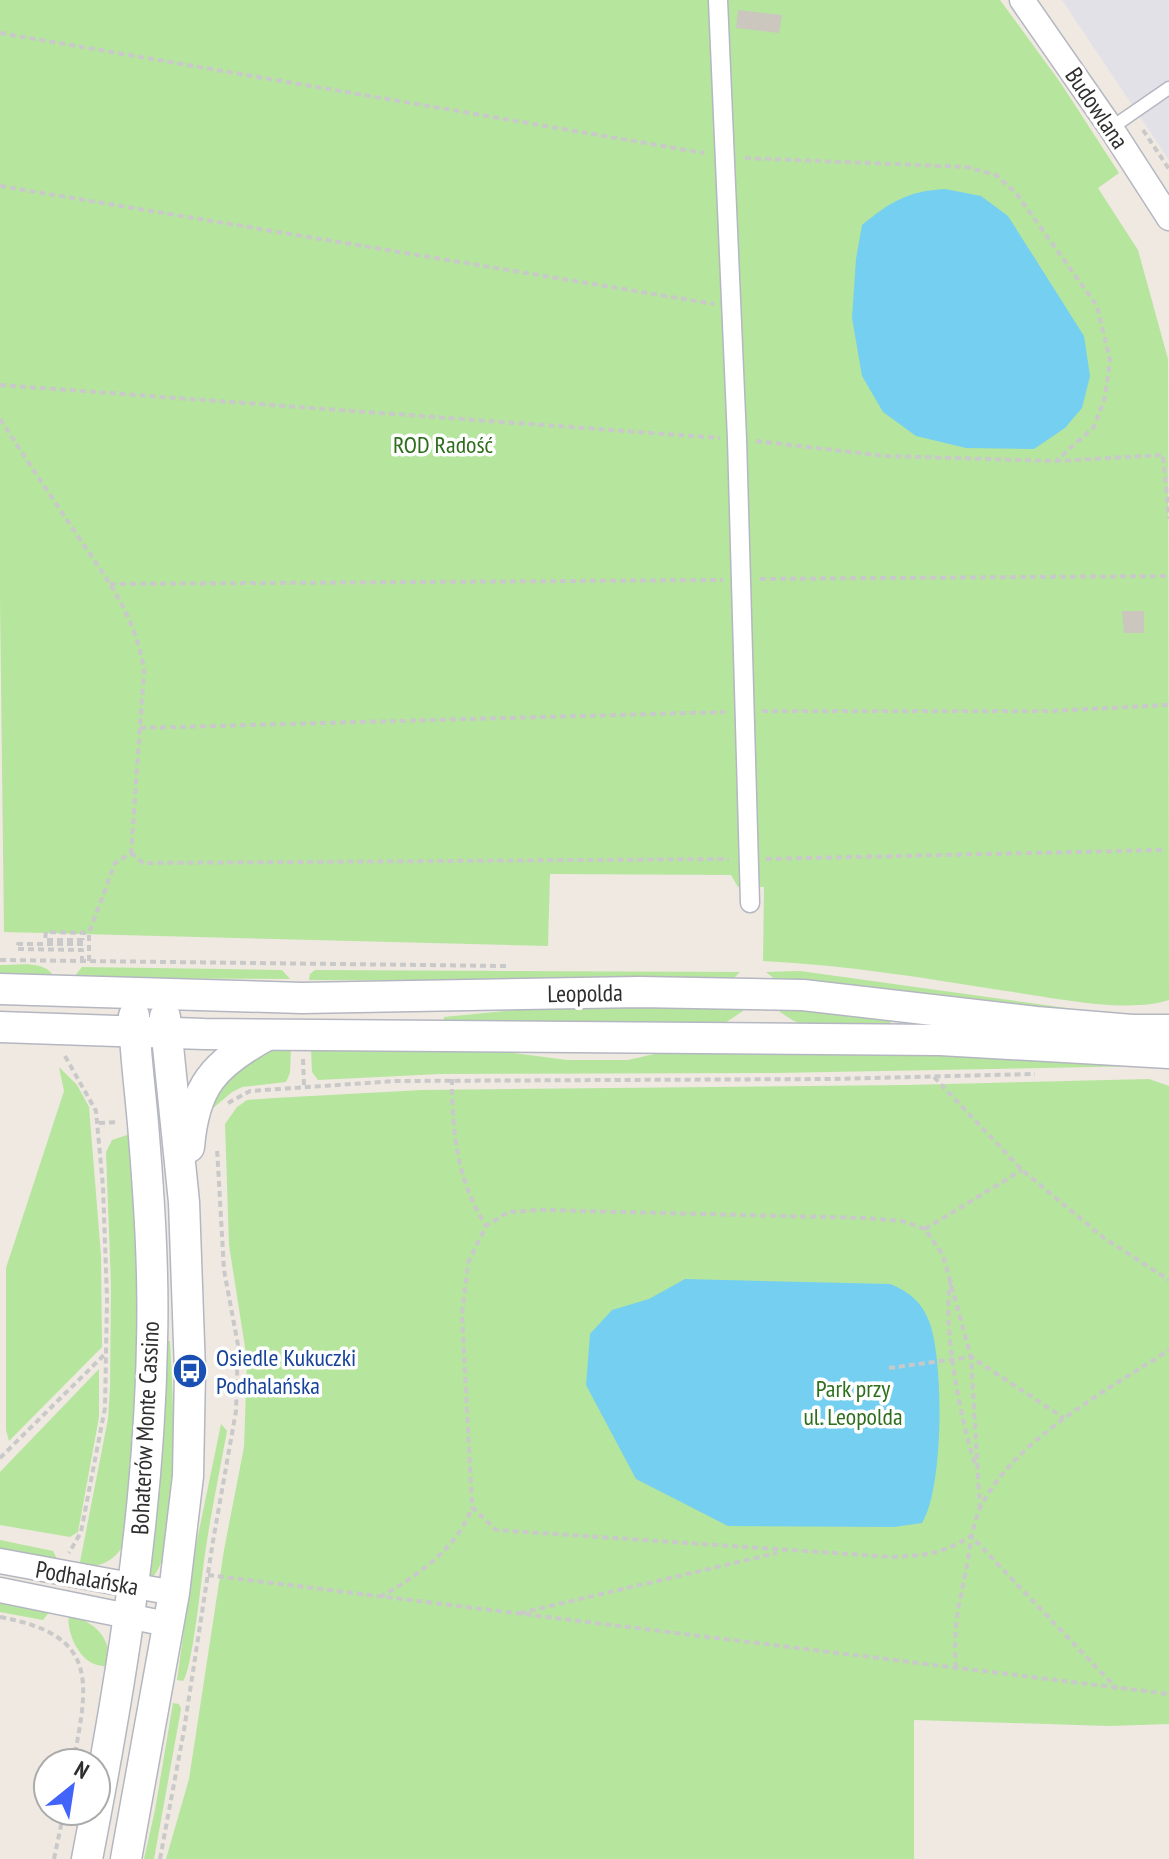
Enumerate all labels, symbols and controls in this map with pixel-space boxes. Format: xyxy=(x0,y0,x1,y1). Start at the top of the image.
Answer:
street label: Budowlana xyxy=(1058,61,1136,155)
park label: ROD Radość xyxy=(393,429,494,460)
street label: Leopolda xyxy=(547,977,623,1009)
street label: Bohaterów Monte Cassino xyxy=(124,1320,166,1536)
place label: Osiedle Kukuczki Podhalańska xyxy=(216,1342,356,1401)
bus stop icon: Osiedle Kukuczki Podhalańska xyxy=(171,1352,209,1390)
park label: Park przy ul. Leopolda xyxy=(803,1373,903,1432)
street label: Podhalańska xyxy=(33,1554,141,1602)
north arrow xyxy=(32,1747,112,1827)
text: N xyxy=(70,1755,94,1785)

